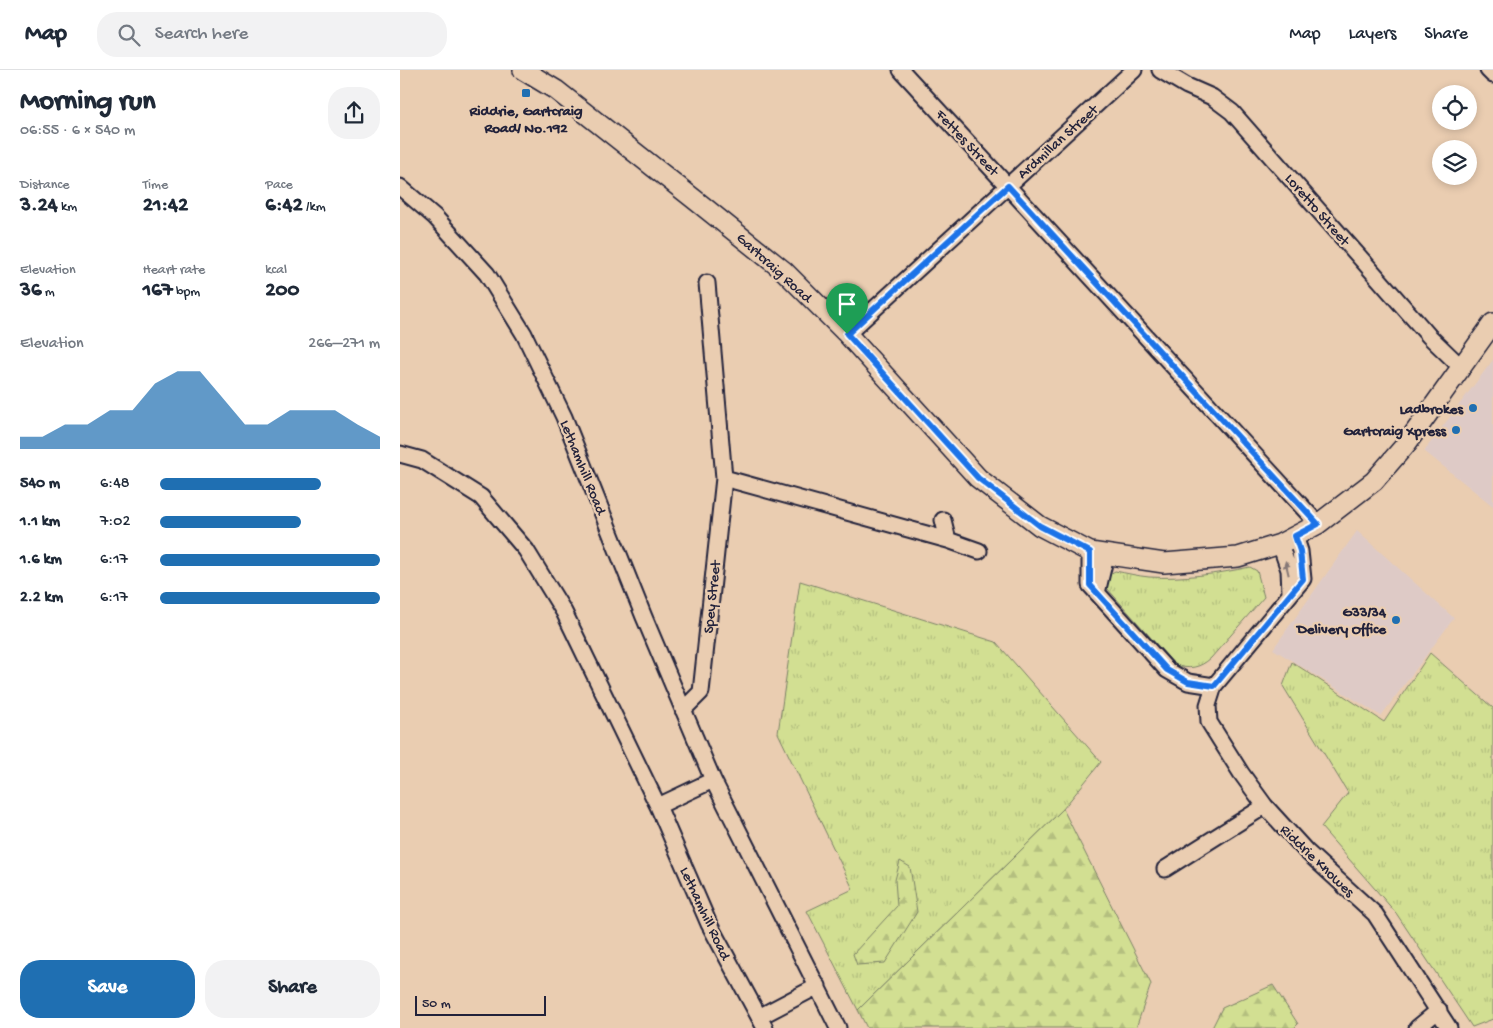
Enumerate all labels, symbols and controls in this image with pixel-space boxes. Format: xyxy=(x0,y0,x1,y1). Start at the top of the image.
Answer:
search box xyxy=(97,12,447,57)
text: Map xyxy=(25,20,67,49)
icon: search xyxy=(115,21,143,49)
text: Search here xyxy=(155,23,248,46)
text: Map xyxy=(1289,24,1321,45)
text: Layers xyxy=(1349,24,1396,45)
text: Share xyxy=(1424,24,1468,45)
map controls xyxy=(1432,85,1477,185)
button: locate xyxy=(1432,85,1477,130)
text: Morning run xyxy=(20,86,155,119)
button: share xyxy=(328,87,380,139)
marker: Riddrie, Gartcraig Road/ No.192 xyxy=(520,87,532,99)
street label: Ardmillan Street xyxy=(1014,100,1104,183)
place label: Riddrie, Gartcraig Road/ No.192 xyxy=(469,103,583,138)
street label: Fettes Street xyxy=(930,106,1003,182)
text: 06:55 · 6 × 540 m xyxy=(20,122,135,141)
button: layers xyxy=(1432,140,1477,185)
street label: Loretto Street xyxy=(1280,170,1354,252)
text: Distance xyxy=(20,177,69,194)
text: Time xyxy=(143,177,168,194)
text: Pace xyxy=(265,177,293,194)
text: 3.24 xyxy=(20,194,58,219)
text: 21:42 xyxy=(143,194,188,219)
text: 6:42 xyxy=(265,194,303,219)
text: km xyxy=(58,199,77,216)
text: /km xyxy=(303,199,326,216)
street label: Gartcraig Road xyxy=(732,230,816,308)
text: Elevation xyxy=(20,262,76,279)
text: Heart rate xyxy=(143,262,205,279)
text: kcal xyxy=(265,262,287,279)
text: 36 xyxy=(20,279,42,304)
text: 167 xyxy=(143,279,173,304)
text: 200 xyxy=(265,279,299,304)
pin xyxy=(826,283,868,334)
text: m xyxy=(42,284,55,301)
text: bpm xyxy=(173,284,200,301)
icon: arrive xyxy=(833,290,861,318)
text: Elevation xyxy=(20,335,84,354)
text: 266–271 m xyxy=(308,335,380,354)
place label: Ladbrokes xyxy=(1399,401,1464,419)
marker: Ladbrokes xyxy=(1467,402,1479,414)
street label: Lethamhill Road xyxy=(555,418,610,519)
place label: Gartcraig Xpress xyxy=(1343,423,1447,441)
marker: Gartcraig Xpress xyxy=(1450,424,1462,436)
text: 540 m xyxy=(20,475,60,494)
text: 6:48 xyxy=(100,475,129,494)
text: 1.1 km xyxy=(20,513,60,532)
text: 7:02 xyxy=(100,513,130,532)
text: 1.6 km xyxy=(20,551,62,570)
text: 6:17 xyxy=(100,551,128,570)
street label: Spey Street xyxy=(700,558,726,634)
one-way arrow xyxy=(1283,561,1291,576)
text: 2.2 km xyxy=(20,589,63,608)
text: 6:17 xyxy=(100,589,128,608)
place label: G33/34 Delivery Office xyxy=(1295,604,1387,639)
marker: G33/34 Delivery Office xyxy=(1390,614,1402,626)
street label: Riddrie Knowes xyxy=(1276,821,1358,902)
street label: Lethamhill Road xyxy=(675,864,734,964)
button: Save xyxy=(20,960,195,1018)
button: Share xyxy=(205,960,380,1018)
scale bar xyxy=(415,993,546,1016)
text: 50 m xyxy=(422,996,451,1013)

